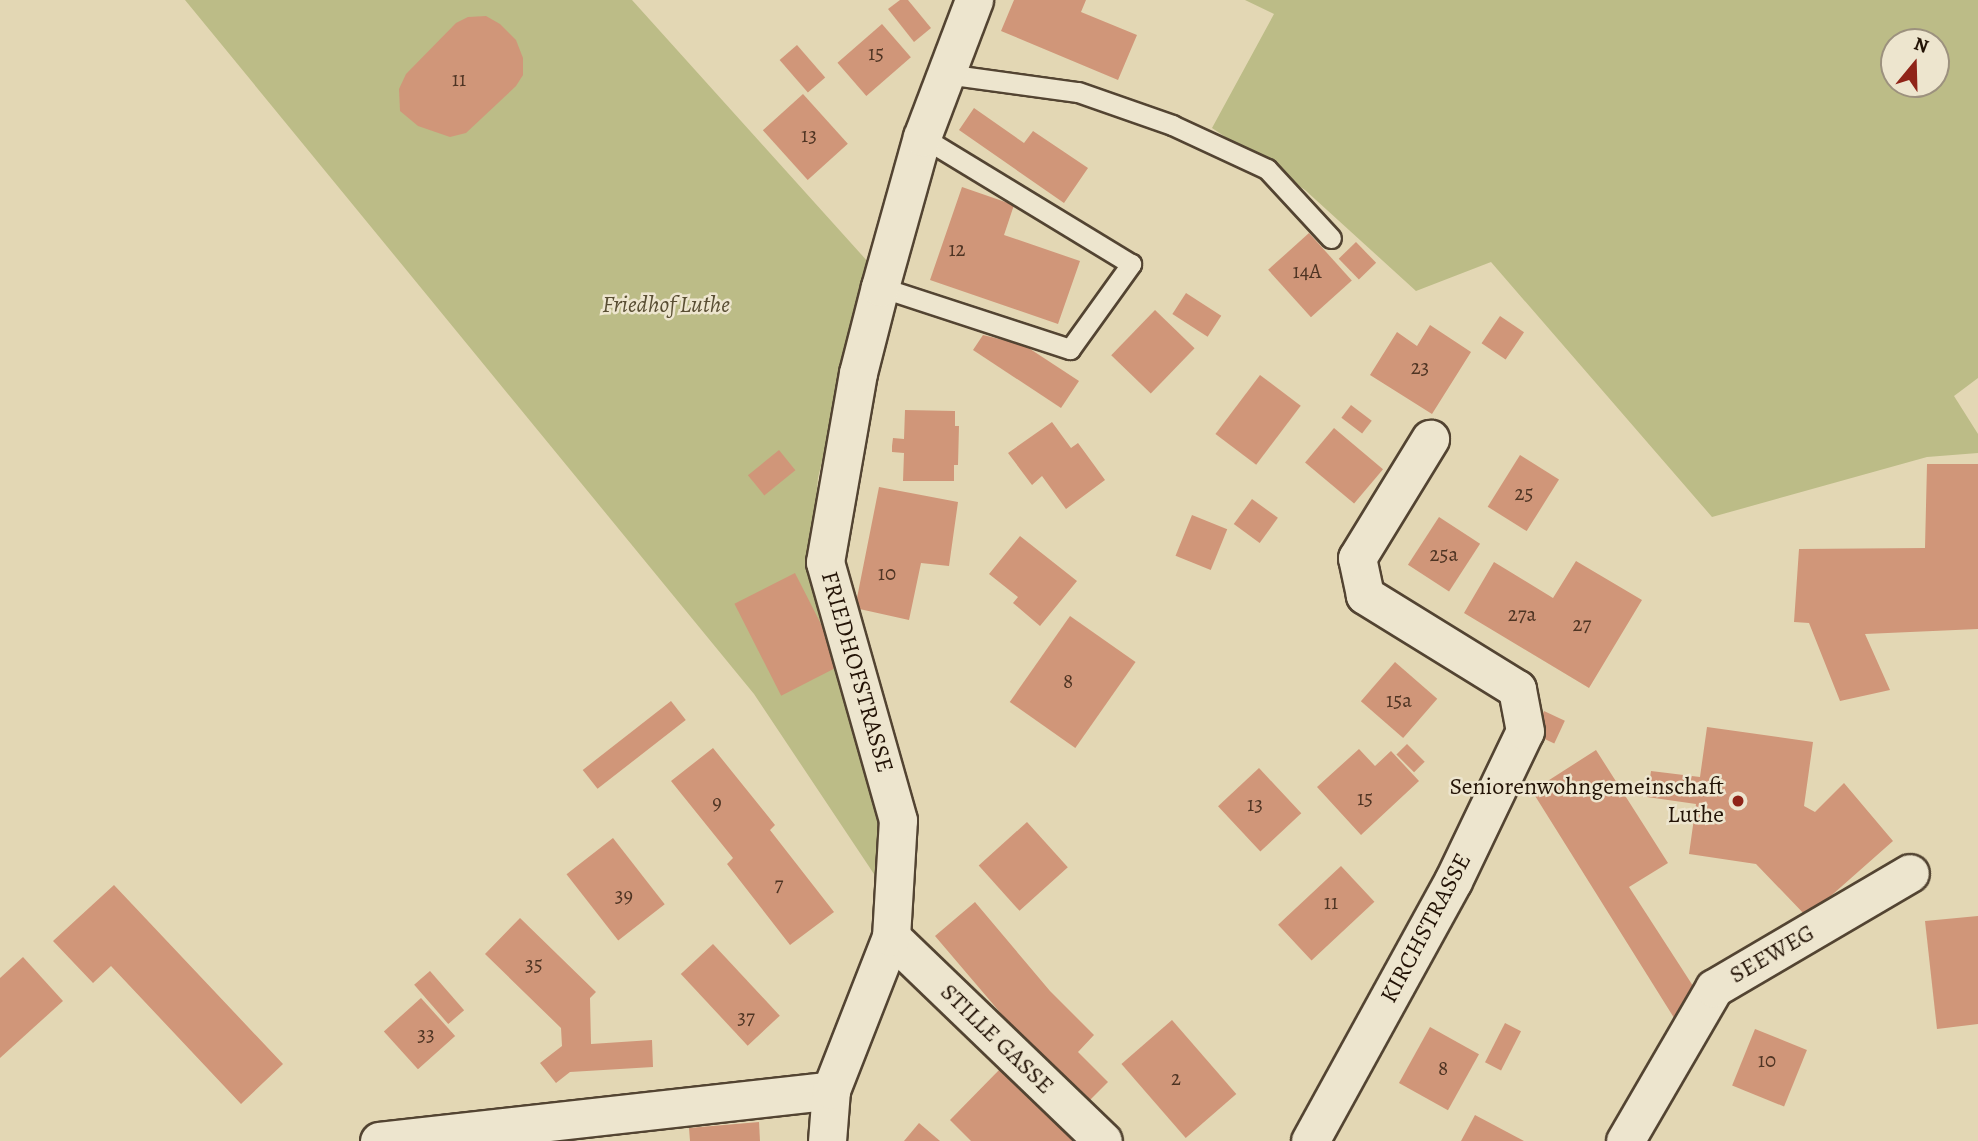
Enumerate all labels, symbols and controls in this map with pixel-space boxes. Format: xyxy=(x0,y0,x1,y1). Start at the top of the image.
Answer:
north arrow xyxy=(1880,28,1950,98)
text: N xyxy=(1910,30,1932,60)
house number: 15 xyxy=(868,40,884,66)
house number: 11 xyxy=(452,66,466,92)
house number: 13 xyxy=(801,122,817,148)
house number: 12 xyxy=(948,236,966,262)
house number: 14A xyxy=(1293,258,1321,284)
park label: Friedhof Luthe xyxy=(602,291,730,319)
house number: 23 xyxy=(1411,354,1429,380)
house number: 25 xyxy=(1514,480,1534,506)
house number: 25a xyxy=(1430,541,1458,567)
house number: 10 xyxy=(878,560,896,586)
street label: FRIEDHOFSTRASSE xyxy=(815,568,899,776)
house number: 27a xyxy=(1508,601,1536,627)
house number: 27 xyxy=(1573,611,1591,637)
house number: 8 xyxy=(1063,668,1073,694)
house number: 15a xyxy=(1386,687,1412,713)
place label: Seniorenwohngemeinschaft Luthe xyxy=(1449,773,1724,829)
house number: 15 xyxy=(1357,785,1373,811)
house number: 9 xyxy=(712,789,722,815)
house number: 13 xyxy=(1247,791,1263,817)
marker: Seniorenwohngemeinschaft Luthe xyxy=(1730,793,1746,809)
street label: KIRCHSTRASSE xyxy=(1374,848,1478,1008)
house number: 7 xyxy=(775,871,783,897)
house number: 39 xyxy=(615,882,633,908)
house number: 11 xyxy=(1324,889,1338,915)
street label: SEEWEG xyxy=(1724,918,1820,990)
house number: 35 xyxy=(525,951,543,977)
street label: STILLE GASSE xyxy=(934,978,1060,1100)
house number: 37 xyxy=(737,1004,755,1030)
house number: 33 xyxy=(417,1021,435,1047)
house number: 10 xyxy=(1758,1047,1776,1073)
house number: 8 xyxy=(1438,1055,1448,1081)
house number: 2 xyxy=(1171,1065,1181,1091)

